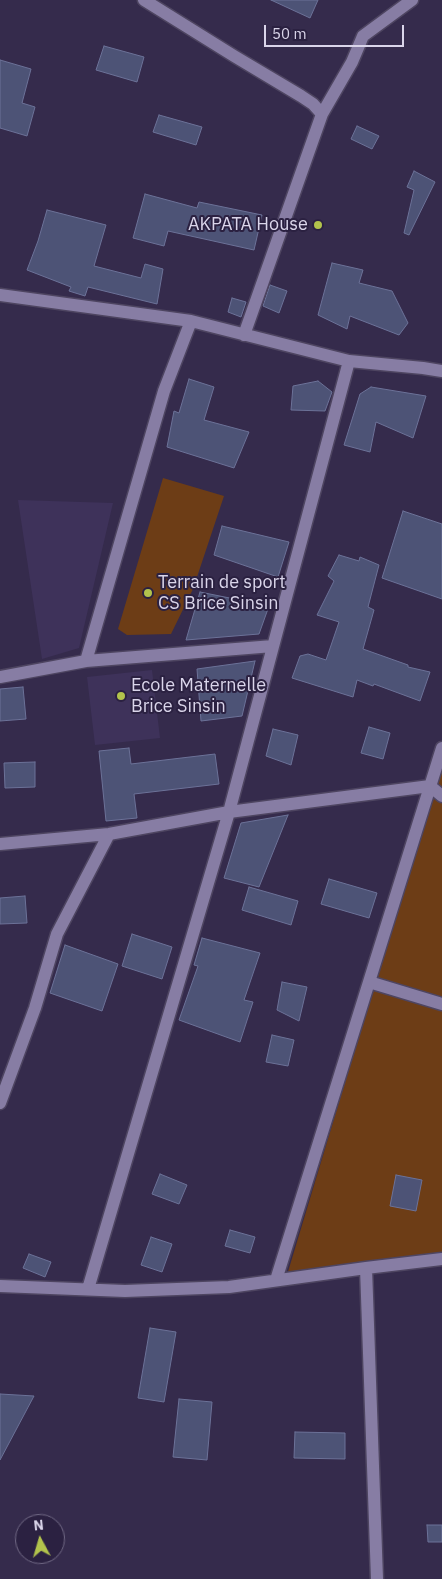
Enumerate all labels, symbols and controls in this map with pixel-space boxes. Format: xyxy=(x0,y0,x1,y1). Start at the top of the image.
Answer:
scale bar xyxy=(267,15,407,47)
text: 50 m xyxy=(272,24,307,43)
place label: AKPATA House xyxy=(188,214,308,236)
marker: AKPATA House xyxy=(312,219,324,231)
place label: Terrain de sport CS Brice Sinsin xyxy=(158,572,286,614)
marker: Terrain de sport CS Brice Sinsin xyxy=(142,587,154,599)
place label: Ecole Maternelle Brice Sinsin xyxy=(131,675,266,718)
marker: Ecole Maternelle Brice Sinsin xyxy=(115,690,127,702)
north arrow xyxy=(15,1514,65,1564)
text: N xyxy=(33,1516,45,1535)

